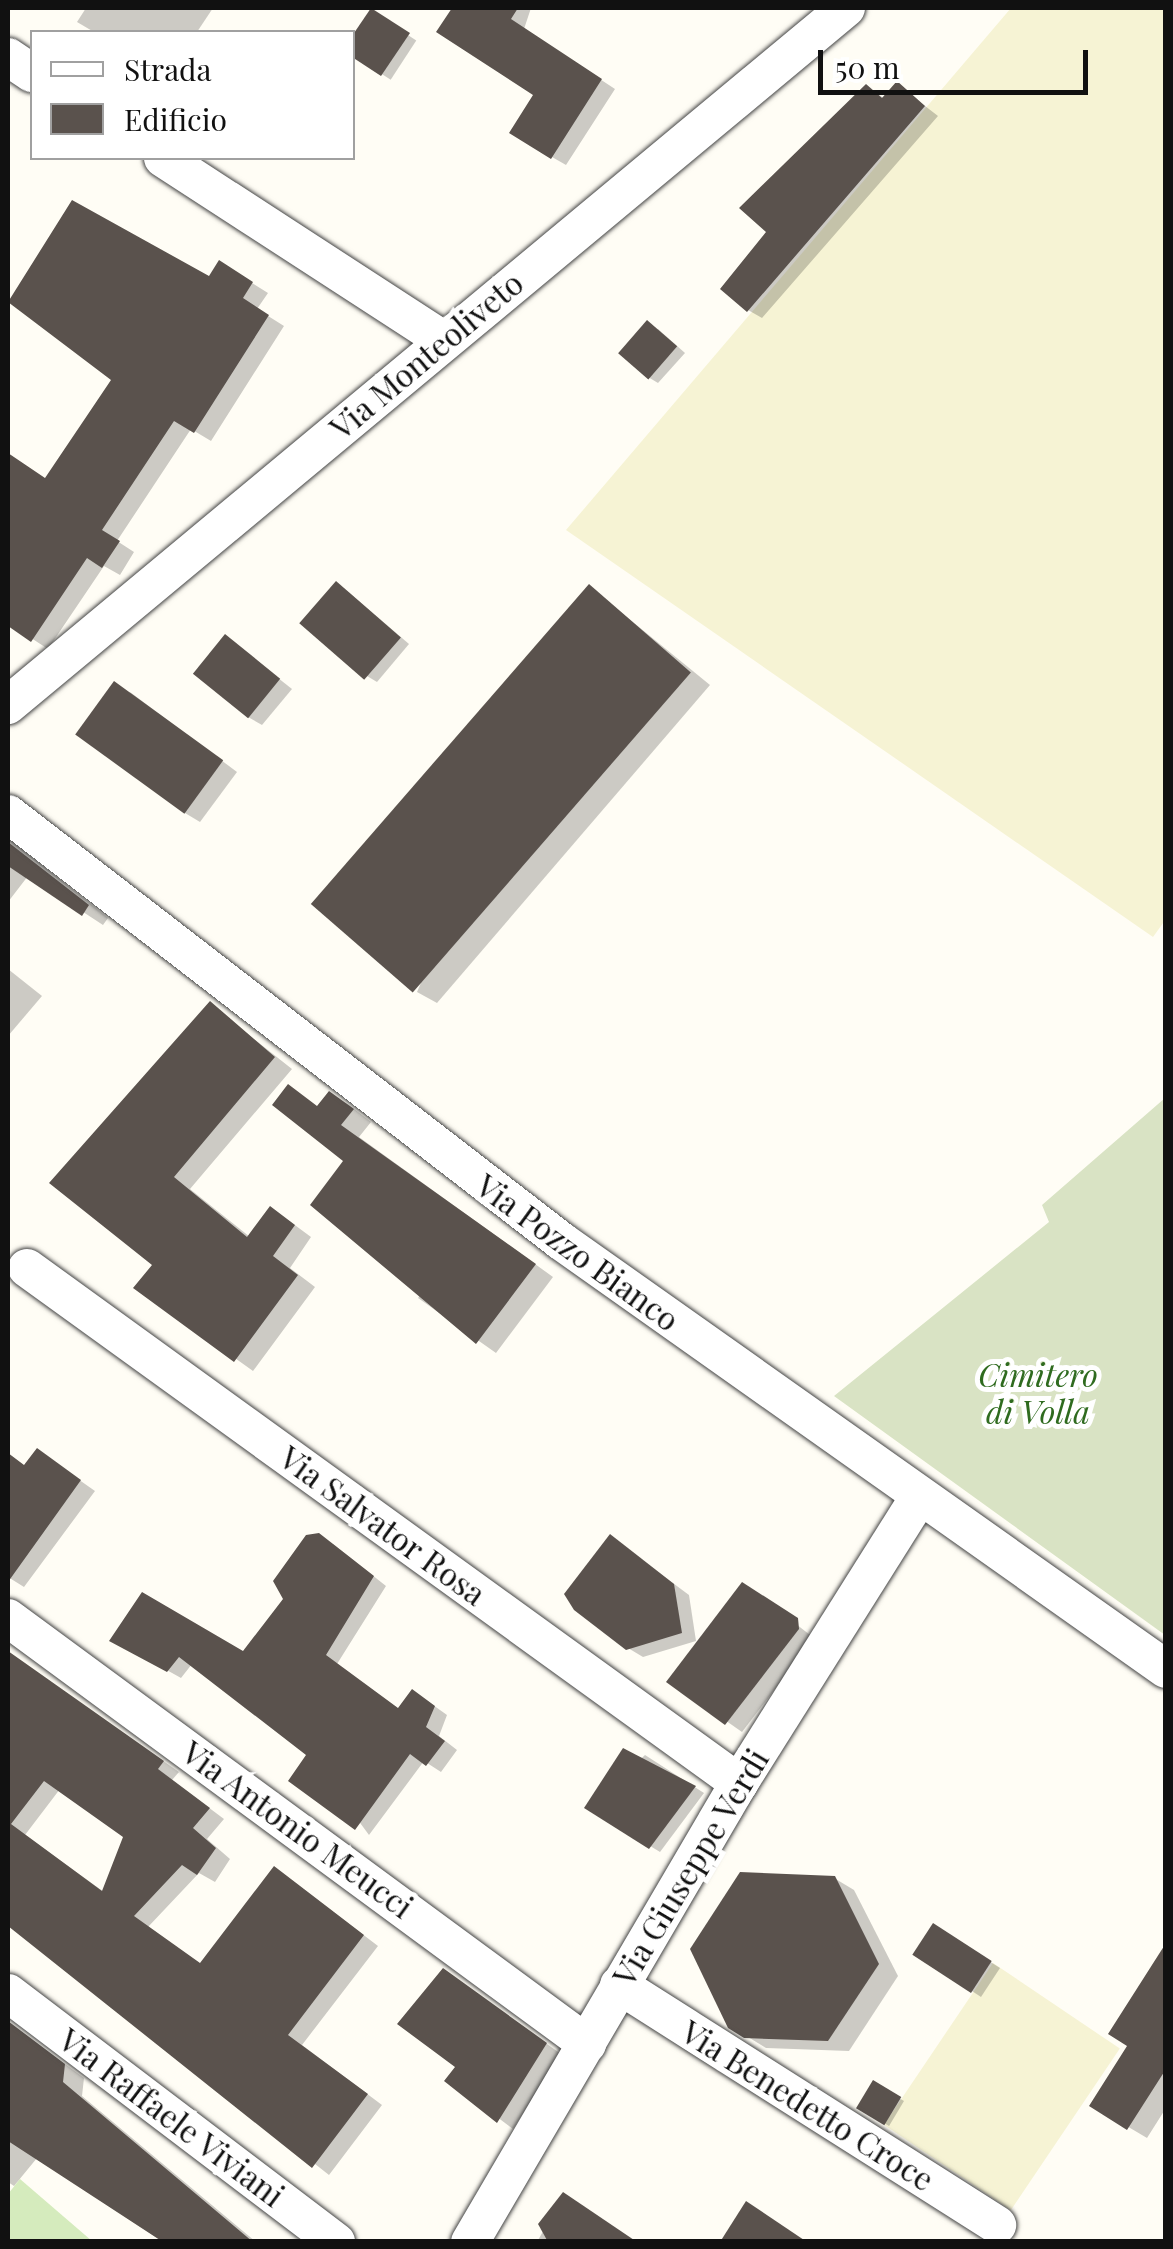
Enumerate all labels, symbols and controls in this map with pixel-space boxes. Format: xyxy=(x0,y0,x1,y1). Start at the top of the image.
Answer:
legend xyxy=(30,30,355,160)
scale bar xyxy=(823,30,1093,92)
text: 50 m xyxy=(835,47,900,87)
text: Strada xyxy=(124,49,211,89)
text: Edificio xyxy=(124,99,227,139)
street label: Via Monteoliveto xyxy=(322,263,530,447)
street label: Via Pozzo Bianco xyxy=(469,1165,687,1339)
park label: Cimitero di Volla xyxy=(978,1356,1098,1431)
street label: Via Salvator Rosa xyxy=(272,1437,494,1613)
street label: Via Antonio Meucci xyxy=(175,1732,421,1926)
street label: Via Giuseppe Verdi xyxy=(604,1741,776,1993)
street label: Via Benedetto Croce xyxy=(675,2012,941,2198)
street label: Via Raffaele Viviani xyxy=(51,2019,293,2215)

